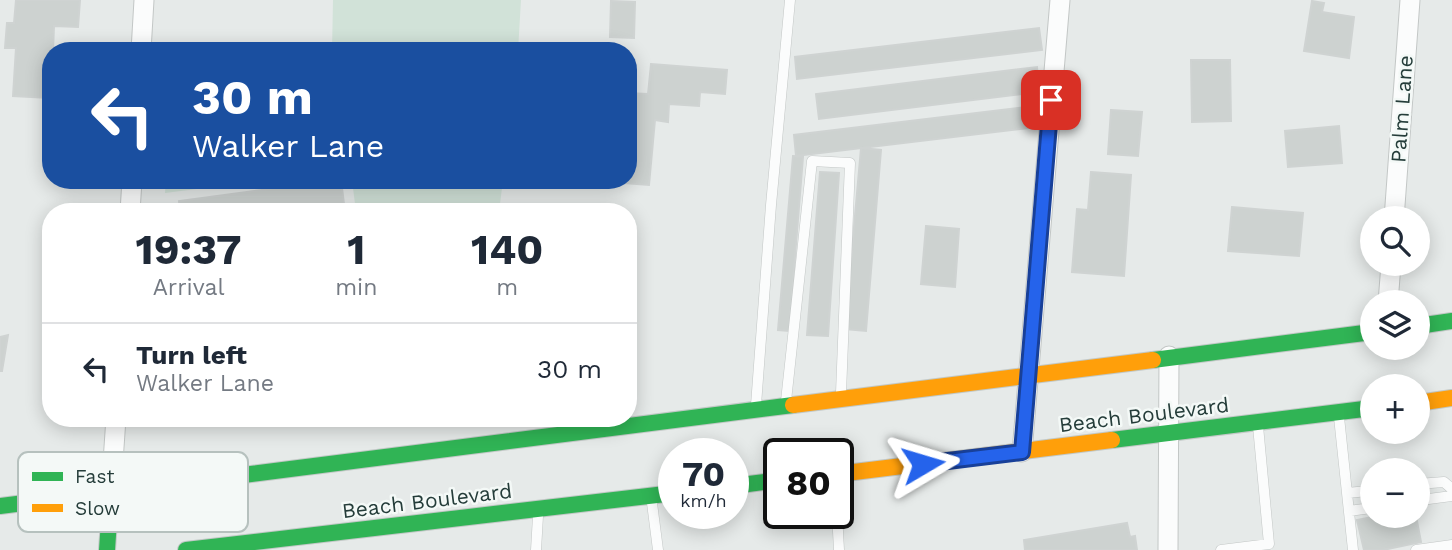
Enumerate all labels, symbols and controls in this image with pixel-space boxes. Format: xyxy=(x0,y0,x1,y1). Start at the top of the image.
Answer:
street label: Palm Lane xyxy=(1385,54,1418,164)
text: 30 m xyxy=(192,68,313,126)
icon: left xyxy=(77,70,168,161)
pin xyxy=(1021,70,1081,130)
icon: arrive xyxy=(1032,81,1070,119)
text: Walker Lane xyxy=(192,127,384,165)
map controls xyxy=(1360,206,1430,528)
button: search xyxy=(1360,206,1430,276)
text: 19:37 xyxy=(136,225,242,274)
text: 1 xyxy=(347,225,365,274)
text: 140 xyxy=(471,225,543,274)
text: Arrival xyxy=(153,274,224,301)
text: min xyxy=(335,274,377,301)
text: m xyxy=(496,274,518,301)
button: layers xyxy=(1360,290,1430,360)
text: Turn left xyxy=(136,340,247,370)
icon: left xyxy=(77,350,115,388)
text: 30 m xyxy=(537,354,602,384)
text: Walker Lane xyxy=(136,370,274,397)
button: + xyxy=(1360,374,1430,444)
street label: Beach Boulevard xyxy=(1058,392,1230,437)
position arrow xyxy=(886,427,960,501)
speed limit sign: 80 xyxy=(763,438,854,529)
legend xyxy=(18,452,248,532)
text: 70 xyxy=(682,453,725,495)
button: − xyxy=(1360,458,1430,528)
text: Fast xyxy=(75,465,114,488)
street label: Beach Boulevard xyxy=(341,478,513,523)
text: km/h xyxy=(680,490,727,511)
text: Slow xyxy=(75,497,120,520)

